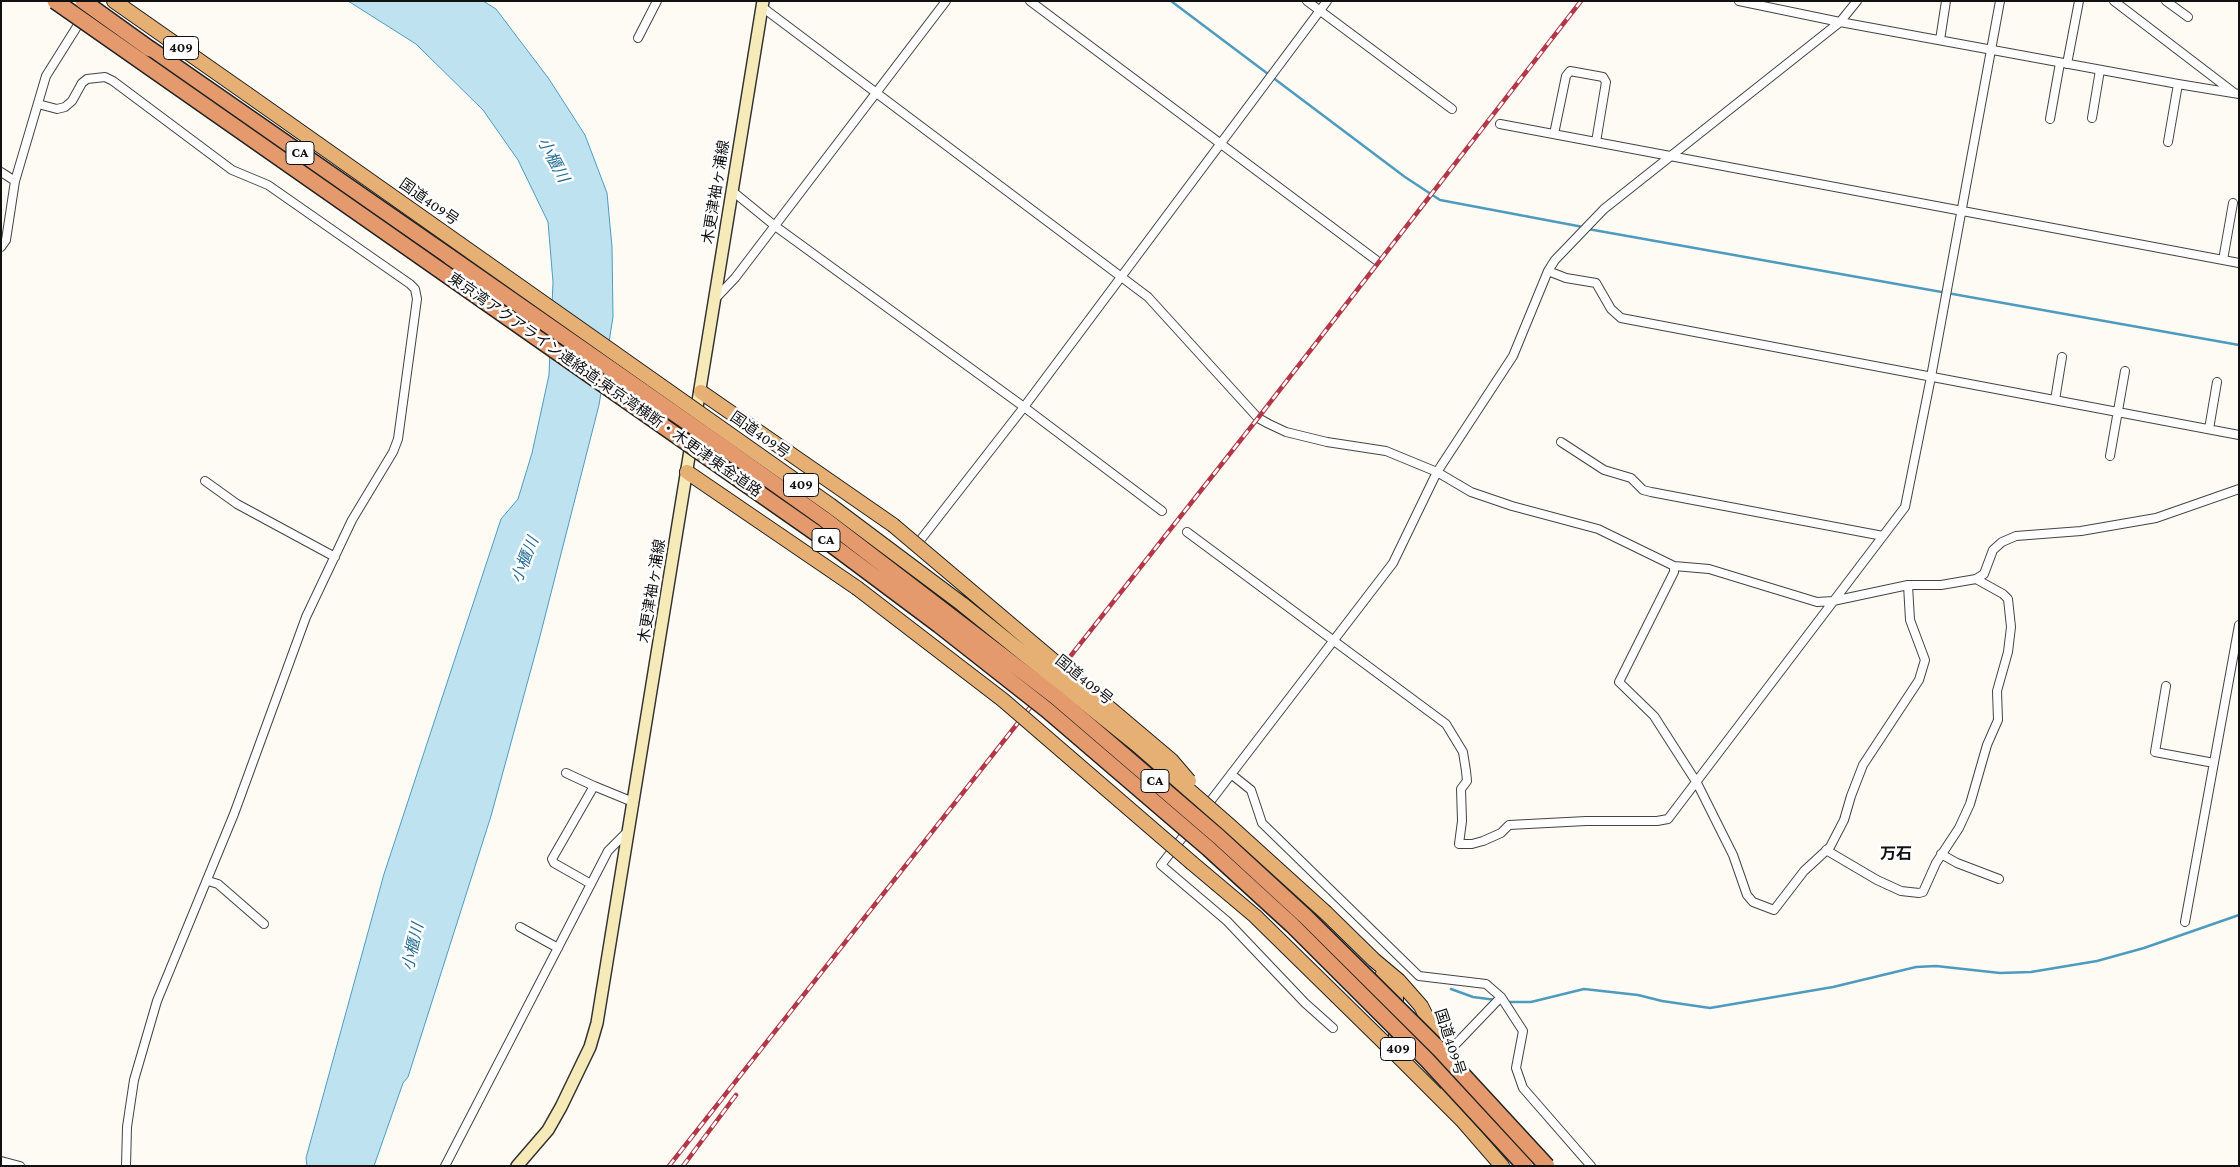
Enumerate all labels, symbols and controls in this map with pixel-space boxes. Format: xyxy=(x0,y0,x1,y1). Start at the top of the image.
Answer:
road number: 409 xyxy=(164,36,198,59)
water label: 小櫃川 xyxy=(533,134,573,186)
street label: 木更津袖ヶ浦線 xyxy=(699,139,733,245)
road number: CA xyxy=(286,142,314,164)
street label: 国道409号 xyxy=(396,175,462,229)
street label: 東京湾アクアライン連絡道;東京湾横断・木更津東金道路 xyxy=(445,269,765,501)
street label: 国道409号 xyxy=(727,408,793,462)
road number: 409 xyxy=(784,474,818,496)
road number: CA xyxy=(812,528,840,552)
water label: 小櫃川 xyxy=(507,534,543,586)
street label: 木更津袖ヶ浦線 xyxy=(635,538,669,644)
street label: 国道409号 xyxy=(1052,651,1116,709)
road number: CA xyxy=(1141,769,1169,792)
district label: 万石 xyxy=(1880,844,1912,864)
water label: 小櫃川 xyxy=(398,921,428,973)
street label: 国道409号 xyxy=(1431,1007,1469,1077)
road number: 409 xyxy=(1380,1038,1416,1060)

